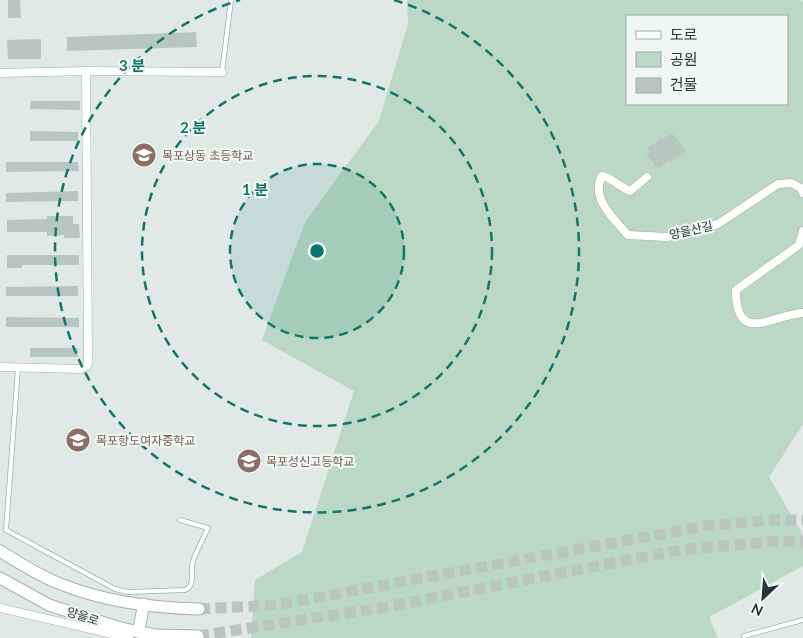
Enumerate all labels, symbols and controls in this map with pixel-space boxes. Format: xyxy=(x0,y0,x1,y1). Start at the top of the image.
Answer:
legend xyxy=(626,15,788,105)
text: 도로 xyxy=(670,25,698,43)
text: 공원 xyxy=(670,50,698,68)
text: 3 분 xyxy=(119,56,145,74)
text: 건물 xyxy=(670,75,698,93)
text: 2 분 xyxy=(180,118,206,136)
school or university icon: 목포상동 초등학교 xyxy=(131,142,157,168)
place label: 목포상동 초등학교 xyxy=(162,148,253,163)
text: 1 분 xyxy=(242,180,268,198)
street label: 양을산길 xyxy=(668,218,714,242)
centre of rings xyxy=(308,242,326,260)
school or university icon: 목포항도여자중학교 xyxy=(65,427,91,453)
place label: 목포항도여자중학교 xyxy=(96,433,195,448)
school or university icon: 목포성신고등학교 xyxy=(236,448,262,474)
place label: 목포성신고등학교 xyxy=(266,454,354,469)
north arrow xyxy=(738,573,788,623)
text: N xyxy=(749,600,766,620)
street label: 양을로 xyxy=(65,604,101,628)

